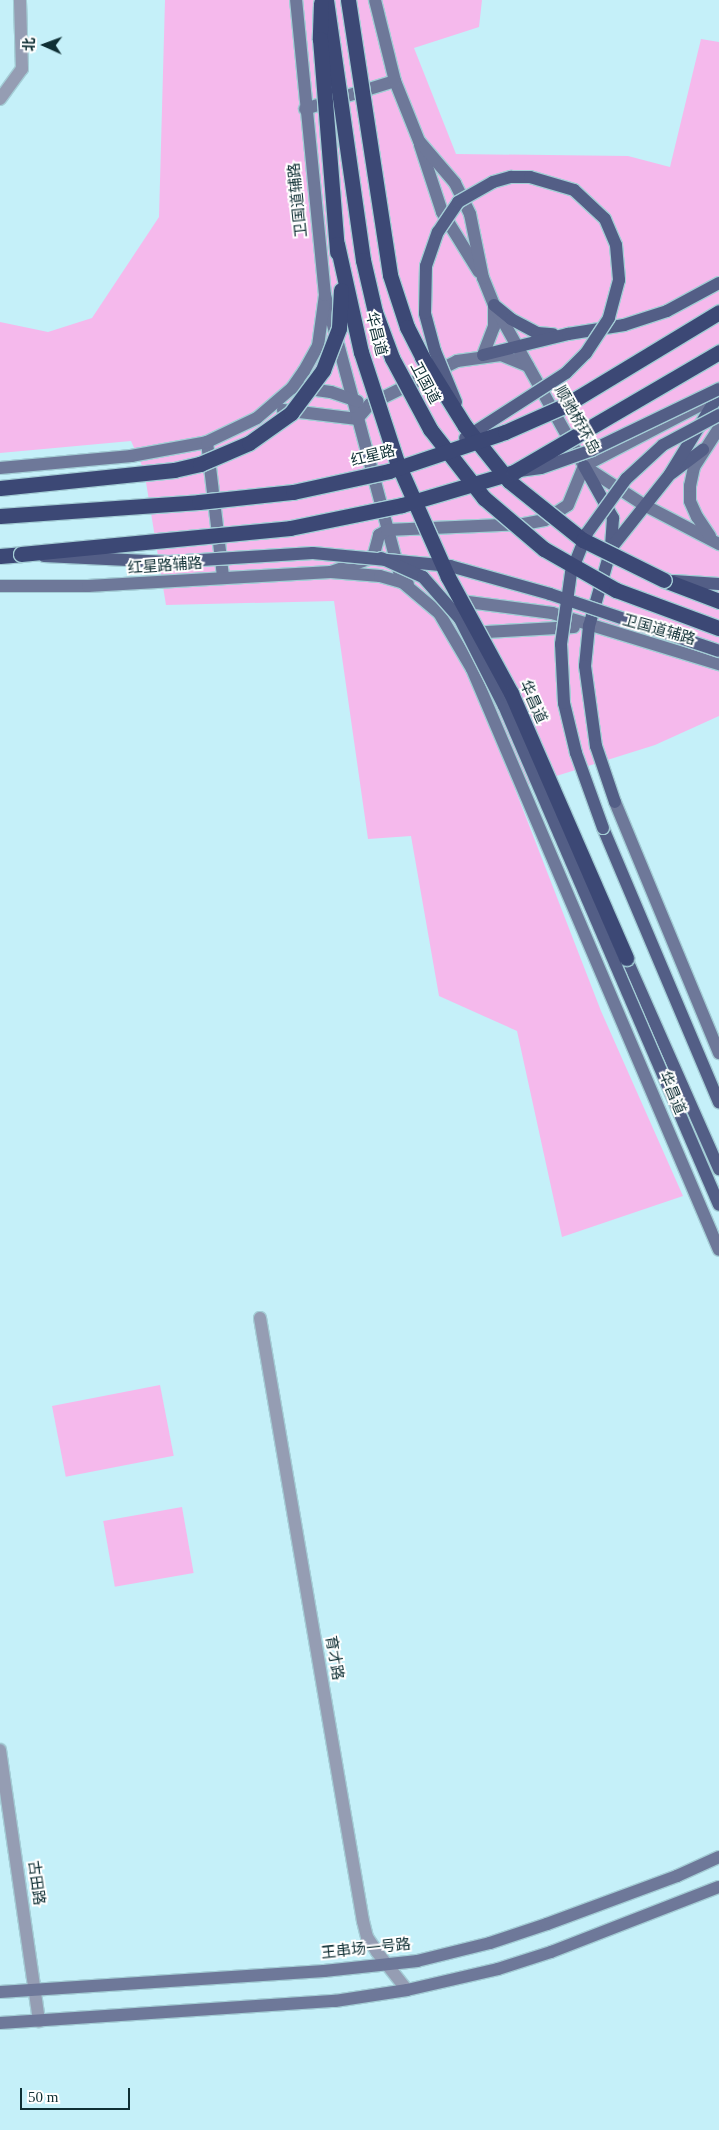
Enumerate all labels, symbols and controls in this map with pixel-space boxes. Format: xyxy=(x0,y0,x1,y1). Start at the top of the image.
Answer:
north arrow xyxy=(20,20,70,70)
text: 北 xyxy=(22,37,37,52)
street label: 卫国道辅路 xyxy=(285,162,311,238)
street label: 华昌道 xyxy=(362,310,390,358)
street label: 卫国道 xyxy=(406,359,444,407)
street label: 顺驰桥环岛 xyxy=(551,383,603,457)
street label: 红星路 xyxy=(349,442,397,470)
street label: 红星路辅路 xyxy=(127,554,203,578)
street label: 卫国道辅路 xyxy=(620,611,698,649)
street label: 华昌道 xyxy=(516,678,550,726)
street label: 华昌道 xyxy=(655,1069,689,1117)
street label: 育才路 xyxy=(321,1634,347,1682)
street label: 古田路 xyxy=(24,1859,48,1907)
street label: 王串场一号路 xyxy=(320,1935,412,1963)
scale bar xyxy=(22,2078,132,2110)
text: 50 m xyxy=(28,2089,58,2105)

